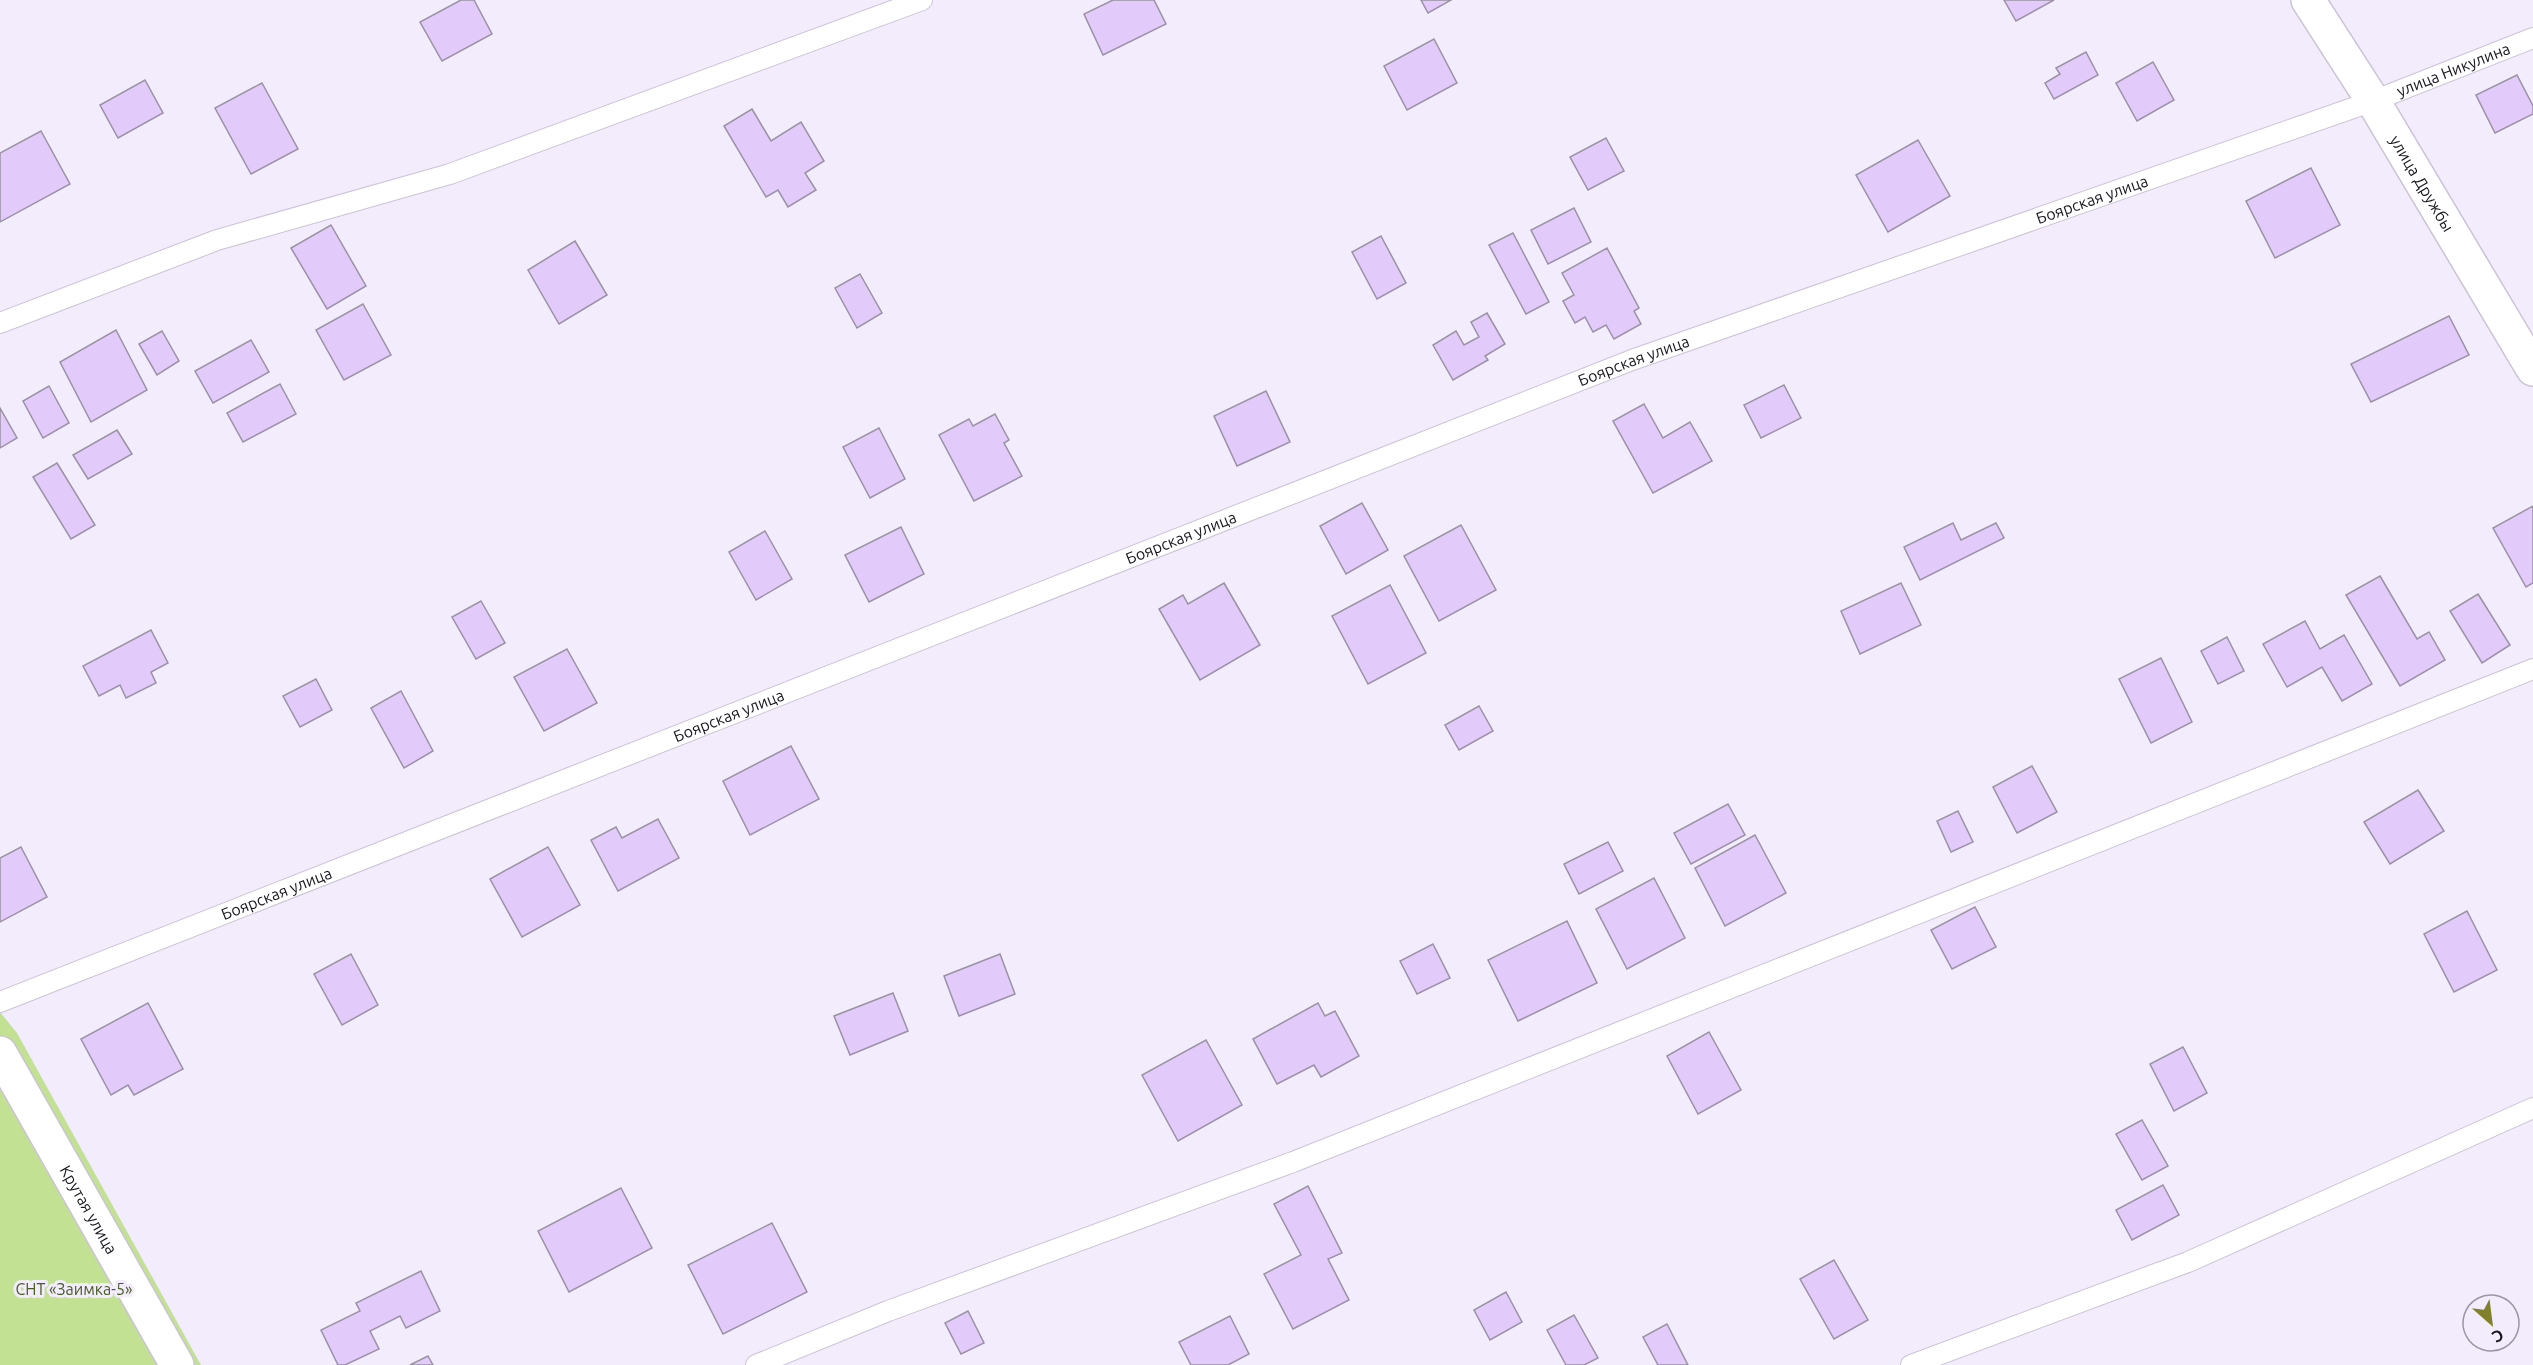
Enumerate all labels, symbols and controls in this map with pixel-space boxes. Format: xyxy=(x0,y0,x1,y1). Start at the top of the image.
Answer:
street label: улица Никулина xyxy=(2394,39,2513,100)
street label: улица Дружбы xyxy=(2387,132,2458,235)
street label: Боярская улица xyxy=(2034,171,2150,227)
street label: Боярская улица xyxy=(1575,332,1692,389)
street label: Боярская улица xyxy=(1123,508,1239,567)
street label: Боярская улица xyxy=(671,686,787,745)
street label: Боярская улица xyxy=(219,863,334,923)
street label: Крутая улица xyxy=(57,1162,121,1257)
park label: СНТ «Заимка-5» xyxy=(16,1280,132,1298)
north arrow xyxy=(2461,1293,2521,1353)
text: С xyxy=(2489,1326,2507,1347)

